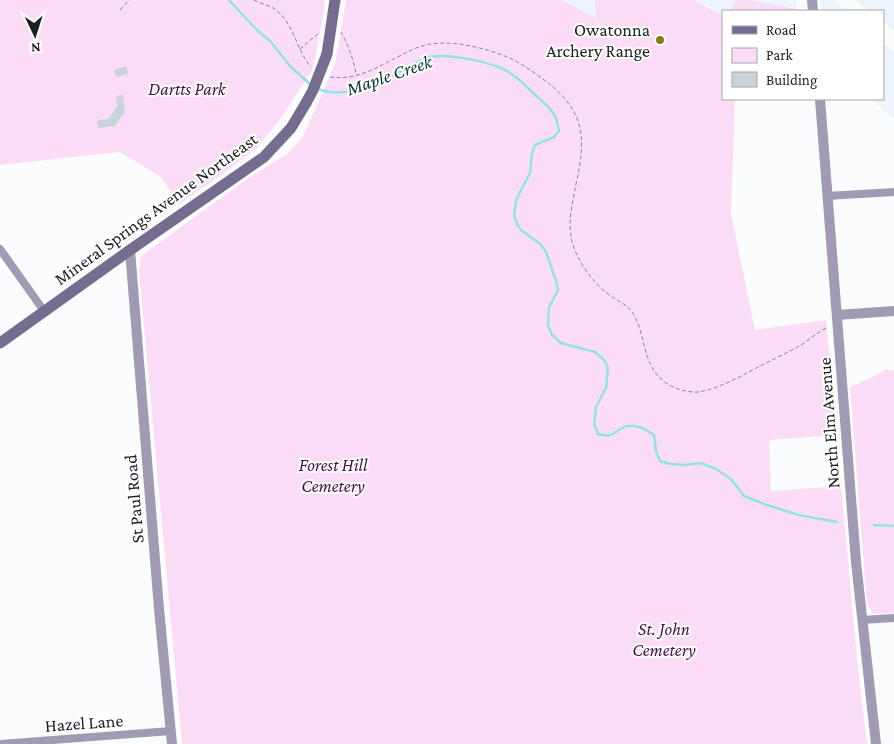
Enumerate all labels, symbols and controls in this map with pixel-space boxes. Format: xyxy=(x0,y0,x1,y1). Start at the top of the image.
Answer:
north arrow xyxy=(10,10,60,60)
legend xyxy=(722,10,884,100)
place label: Owatonna Archery Range xyxy=(546,20,650,61)
text: Road xyxy=(766,22,797,38)
marker: Owatonna Archery Range xyxy=(654,34,666,46)
text: N xyxy=(30,40,41,56)
text: Park xyxy=(766,47,793,63)
water label: Maple Creek xyxy=(342,50,435,100)
text: Building xyxy=(766,72,817,89)
park label: Dartts Park xyxy=(148,79,227,99)
street label: Mineral Springs Avenue Northeast xyxy=(51,128,262,289)
street label: North Elm Avenue xyxy=(814,357,844,489)
street label: St Paul Road xyxy=(120,453,148,544)
park label: Forest Hill Cemetery xyxy=(299,455,368,496)
park label: St. John Cemetery xyxy=(632,619,696,660)
street label: Hazel Lane xyxy=(44,710,124,736)

